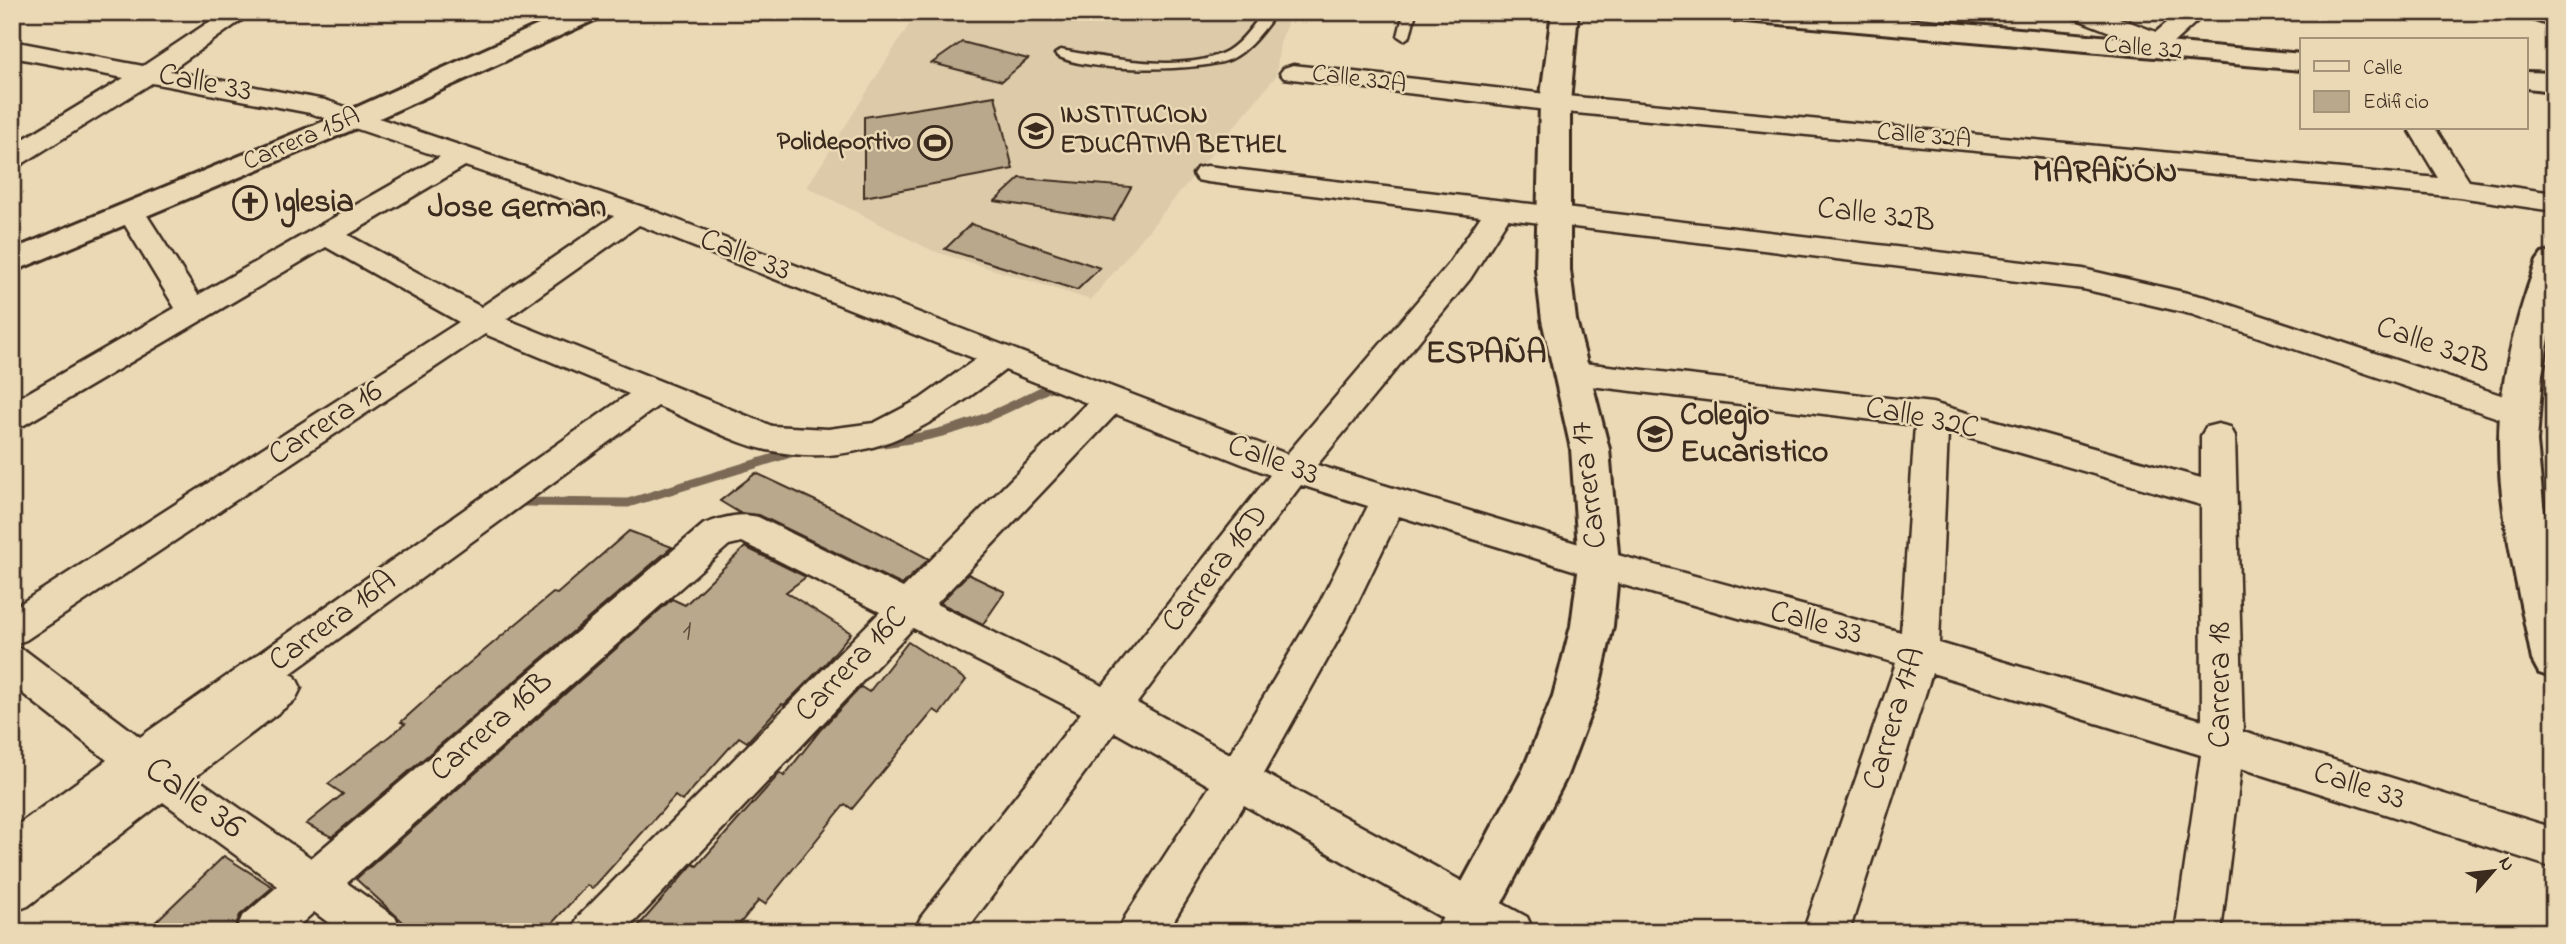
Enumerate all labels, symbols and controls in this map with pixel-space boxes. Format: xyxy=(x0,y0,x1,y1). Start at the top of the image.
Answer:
street label: Calle 32 xyxy=(2102,27,2184,71)
legend xyxy=(2300,38,2528,130)
street label: Calle 33 xyxy=(154,52,256,116)
text: Calle xyxy=(2363,54,2403,84)
street label: Calle 32A xyxy=(1310,55,1408,105)
text: Edificio xyxy=(2363,88,2429,118)
place label: INSTITUCION EDUCATIVA BETHEL xyxy=(1060,97,1287,165)
street label: Carrera 15A xyxy=(238,98,366,182)
school or university icon: INSTITUCION EDUCATIVA BETHEL xyxy=(1017,112,1055,150)
street label: Calle 32A xyxy=(1875,114,1973,160)
place label: Polideportivo xyxy=(777,124,911,162)
sports icon: Polideportivo xyxy=(916,124,954,162)
district label: MARAÑÓN xyxy=(2032,149,2178,197)
place label: Iglesia xyxy=(274,180,354,228)
church icon: Iglesia xyxy=(231,184,269,222)
district label: Jose German xyxy=(428,184,606,232)
street label: Calle 32B xyxy=(1814,185,1938,247)
street label: Calle 33 xyxy=(693,217,797,295)
street label: Calle 32B xyxy=(2369,304,2497,388)
district label: ESPAÑA xyxy=(1425,330,1547,378)
street label: Carrera 16 xyxy=(259,369,393,479)
street label: Calle 32C xyxy=(1861,385,1983,453)
place label: Colegio Eucaristico xyxy=(1680,393,1828,477)
school or university icon: Colegio Eucaristico xyxy=(1636,415,1674,453)
street label: Carrera 17 xyxy=(1559,419,1621,551)
street label: Calle 33 xyxy=(1221,423,1325,499)
street label: Carrera 16D xyxy=(1151,495,1281,643)
street label: Carrera 16A xyxy=(259,559,407,685)
street label: Calle 33 xyxy=(1764,589,1868,659)
street label: Carrera 16C xyxy=(784,596,920,734)
house number: 1 xyxy=(683,612,692,653)
street label: Carrera 18 xyxy=(2198,622,2245,748)
street label: Carrera 17A xyxy=(1851,642,1939,796)
street label: Carrera 16B xyxy=(420,660,564,794)
street label: Calle 36 xyxy=(132,743,256,855)
street label: Calle 33 xyxy=(2307,750,2411,824)
north arrow xyxy=(2458,836,2528,906)
text: N xyxy=(2491,852,2521,876)

